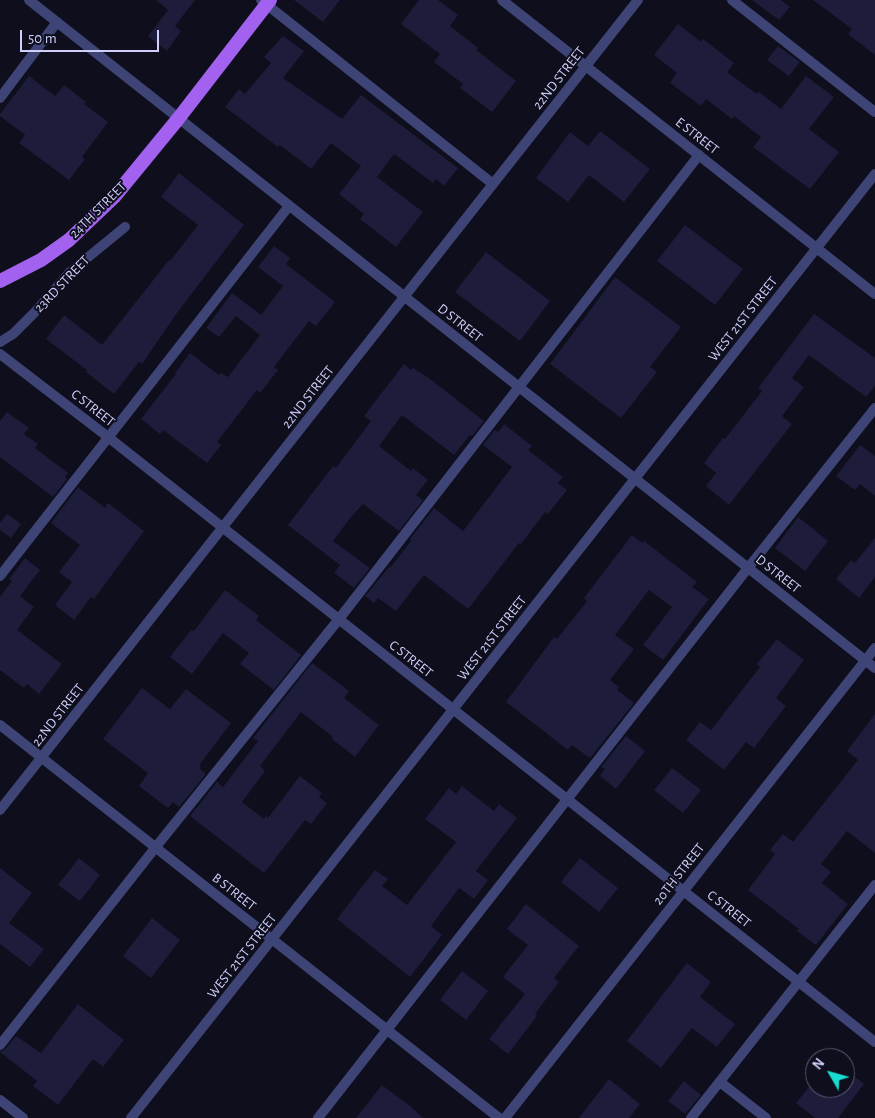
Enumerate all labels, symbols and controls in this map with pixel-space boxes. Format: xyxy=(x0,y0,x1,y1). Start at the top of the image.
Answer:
scale bar xyxy=(22,20,161,52)
text: 50 m xyxy=(28,31,57,46)
street label: 22ND STREET xyxy=(529,43,589,113)
street label: E STREET xyxy=(672,114,722,158)
street label: 24TH STREET xyxy=(66,178,130,242)
street label: 23RD STREET xyxy=(31,252,93,316)
street label: WEST 21ST STREET xyxy=(705,273,781,365)
street label: D STREET xyxy=(434,300,486,346)
street label: 22ND STREET xyxy=(278,362,338,432)
street label: C STREET xyxy=(68,386,118,430)
street label: D STREET xyxy=(752,551,804,597)
street label: WEST 21ST STREET xyxy=(454,592,530,684)
street label: C STREET xyxy=(386,637,436,681)
street label: 22ND STREET xyxy=(28,680,88,750)
street label: 20TH STREET xyxy=(650,840,708,908)
street label: B STREET xyxy=(209,870,259,914)
street label: C STREET xyxy=(704,887,754,931)
street label: WEST 21ST STREET xyxy=(204,910,280,1002)
north arrow xyxy=(805,1048,855,1098)
text: N xyxy=(810,1056,827,1073)

